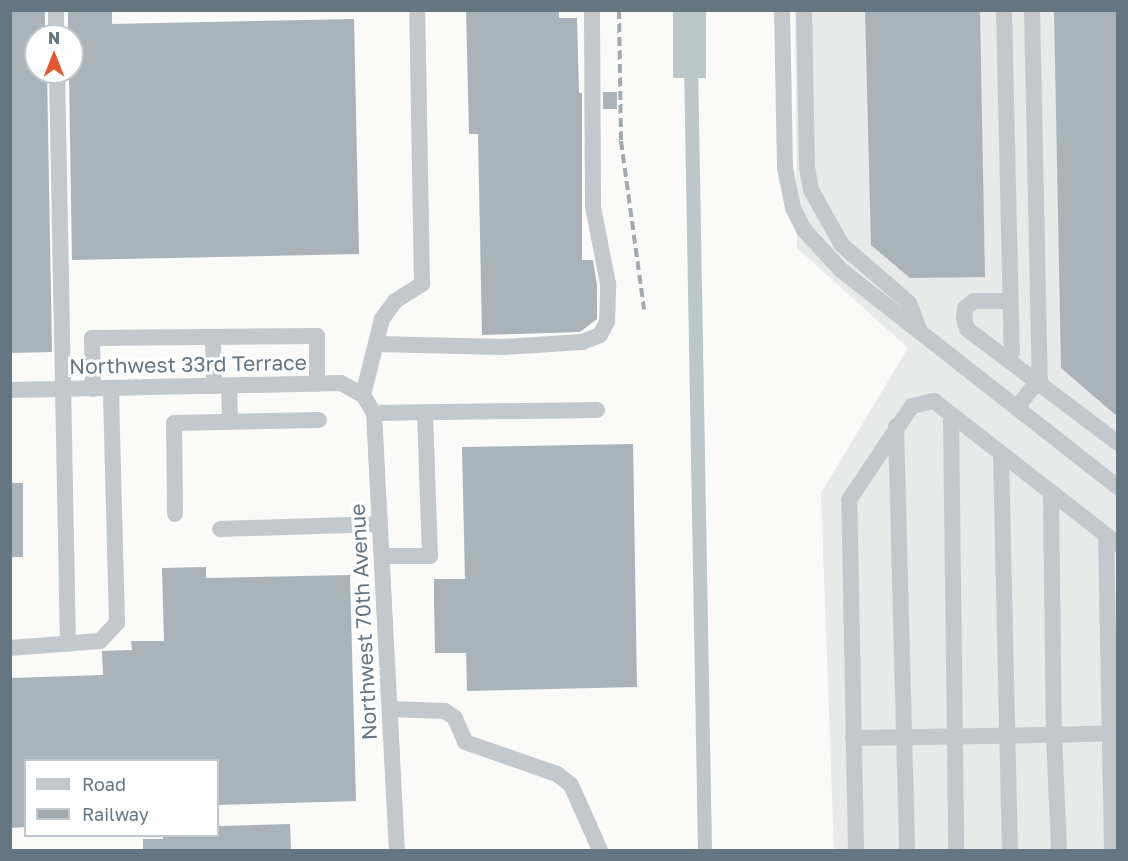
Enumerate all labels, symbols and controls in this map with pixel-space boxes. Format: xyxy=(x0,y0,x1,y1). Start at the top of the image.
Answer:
north arrow xyxy=(24,24,84,84)
text: N xyxy=(48,28,60,48)
street label: Northwest 33rd Terrace xyxy=(69,349,307,379)
street label: Northwest 70th Avenue xyxy=(344,503,382,741)
legend xyxy=(24,759,219,837)
text: Road xyxy=(82,773,126,795)
text: Railway xyxy=(82,803,149,825)

